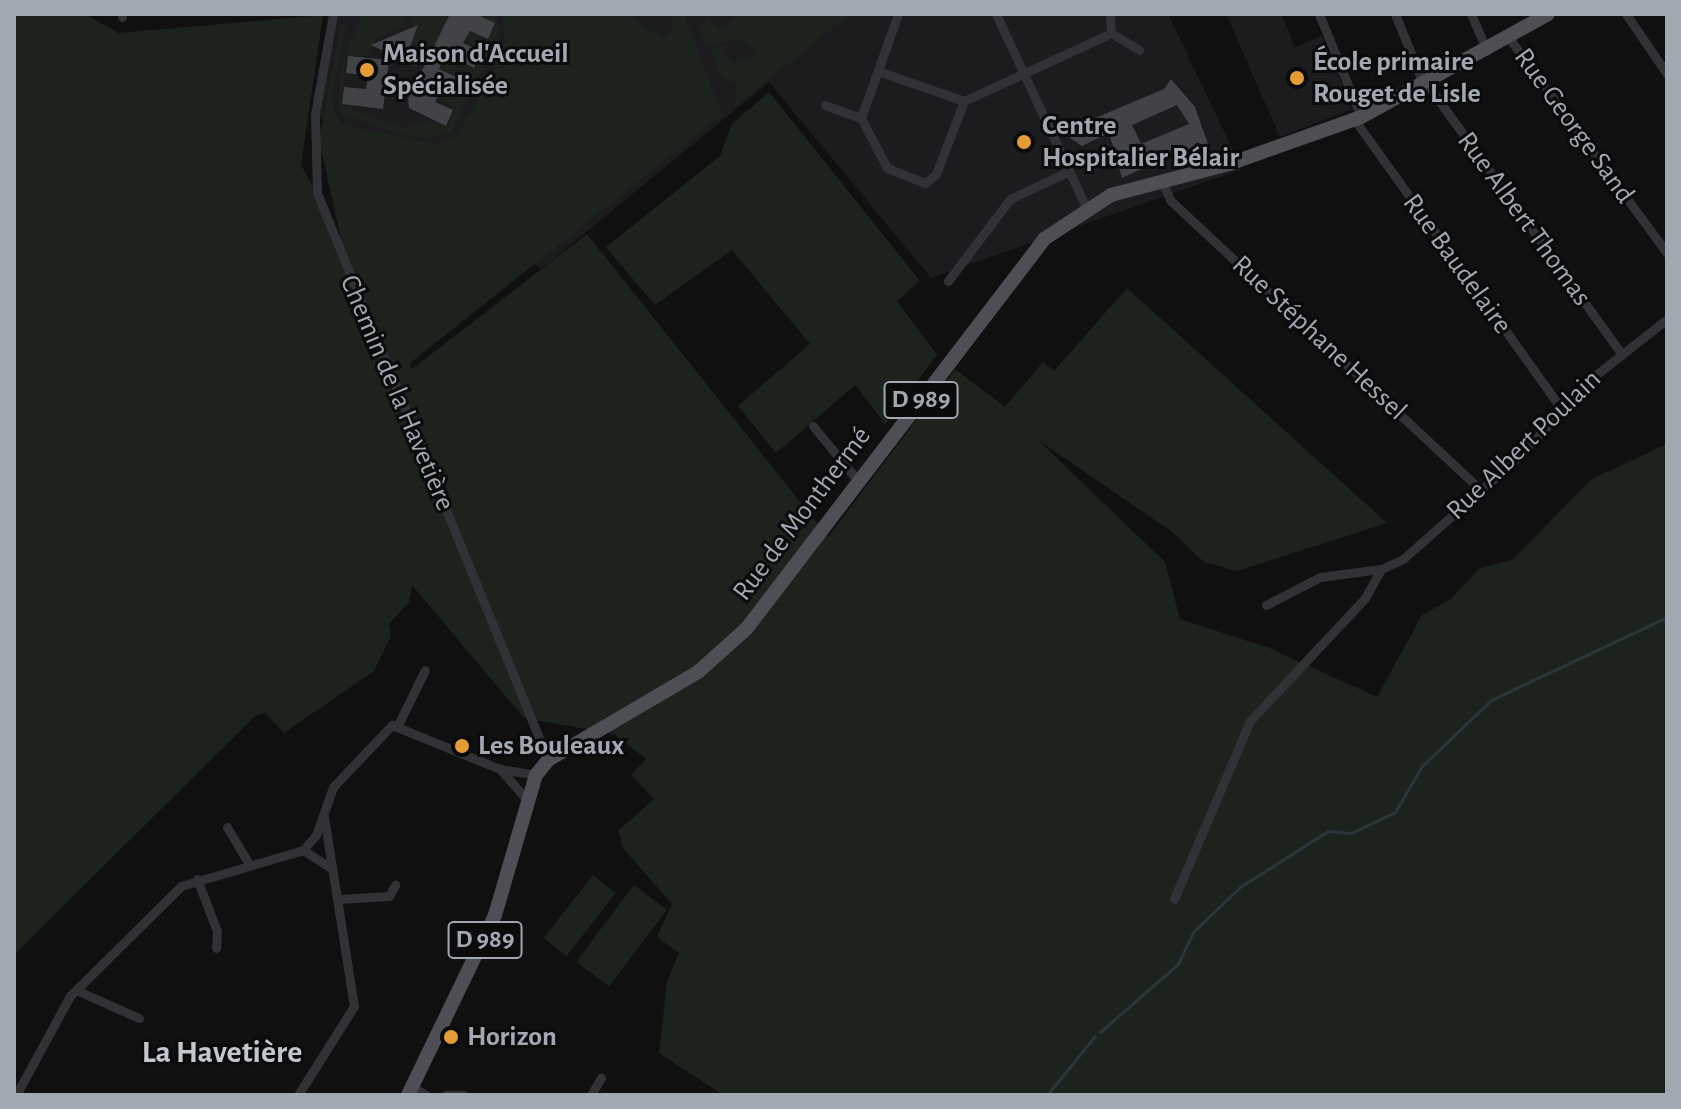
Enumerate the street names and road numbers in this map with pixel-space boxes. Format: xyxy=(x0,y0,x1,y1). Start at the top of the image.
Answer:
street label: Rue George Sand xyxy=(1506,42,1642,210)
street label: Rue Albert Thomas xyxy=(1450,125,1598,313)
street label: Rue Baudelaire xyxy=(1395,187,1519,341)
street label: Rue Stéphane Hessel xyxy=(1225,248,1413,428)
street label: Chemin de la Havetière xyxy=(332,270,462,516)
street label: Rue Albert Poulain xyxy=(1440,363,1608,527)
road number: D 989 xyxy=(883,378,959,422)
street label: Rue de Monthermé xyxy=(726,420,878,608)
road number: D 989 xyxy=(447,918,523,962)

